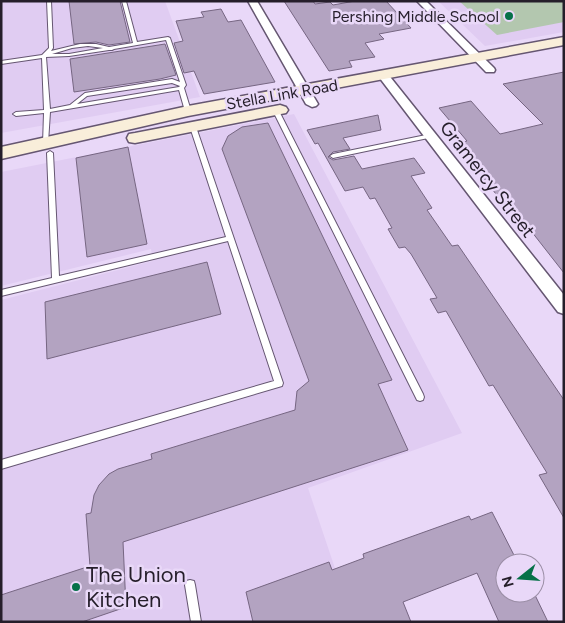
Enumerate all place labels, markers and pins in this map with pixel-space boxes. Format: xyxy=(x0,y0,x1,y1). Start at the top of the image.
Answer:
place label: Pershing Middle School xyxy=(332,7,499,26)
marker: Pershing Middle School xyxy=(503,10,515,22)
place label: The Union Kitchen xyxy=(86,561,186,613)
marker: The Union Kitchen xyxy=(70,581,82,593)

